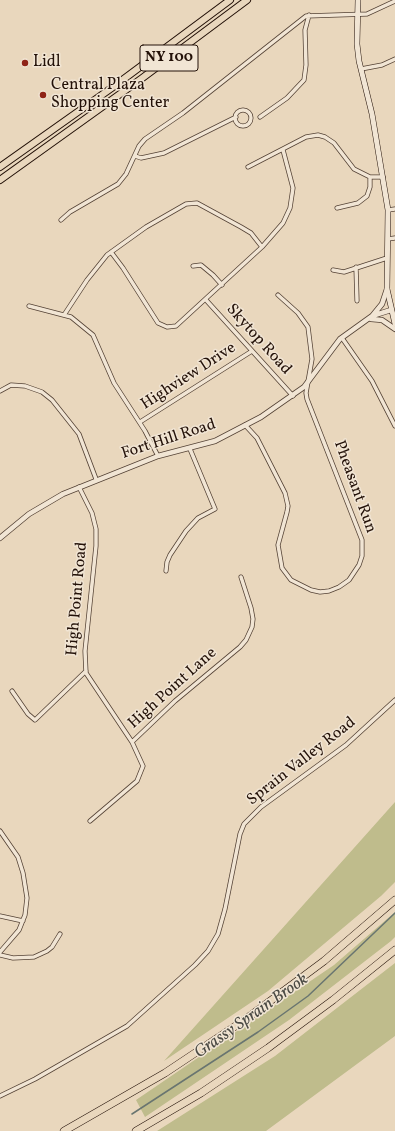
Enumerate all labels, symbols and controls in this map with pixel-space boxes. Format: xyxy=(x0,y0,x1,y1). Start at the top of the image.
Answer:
road number: NY 100 xyxy=(140,45,198,71)
place label: Lidl xyxy=(33,53,61,73)
marker: Lidl xyxy=(20,58,30,68)
place label: Central Plaza Shopping Center xyxy=(51,76,169,114)
marker: Central Plaza Shopping Center xyxy=(38,90,48,100)
street label: Skytop Road xyxy=(221,301,295,379)
street label: Highview Drive xyxy=(138,339,240,415)
street label: Fort Hill Road xyxy=(119,416,219,464)
street label: Pheasant Run xyxy=(328,438,380,536)
street label: High Point Road xyxy=(63,541,93,657)
street label: High Point Lane xyxy=(125,644,221,734)
street label: Sprain Valley Road xyxy=(244,714,360,810)
water label: Grassy Sprain Brook xyxy=(191,970,313,1064)

